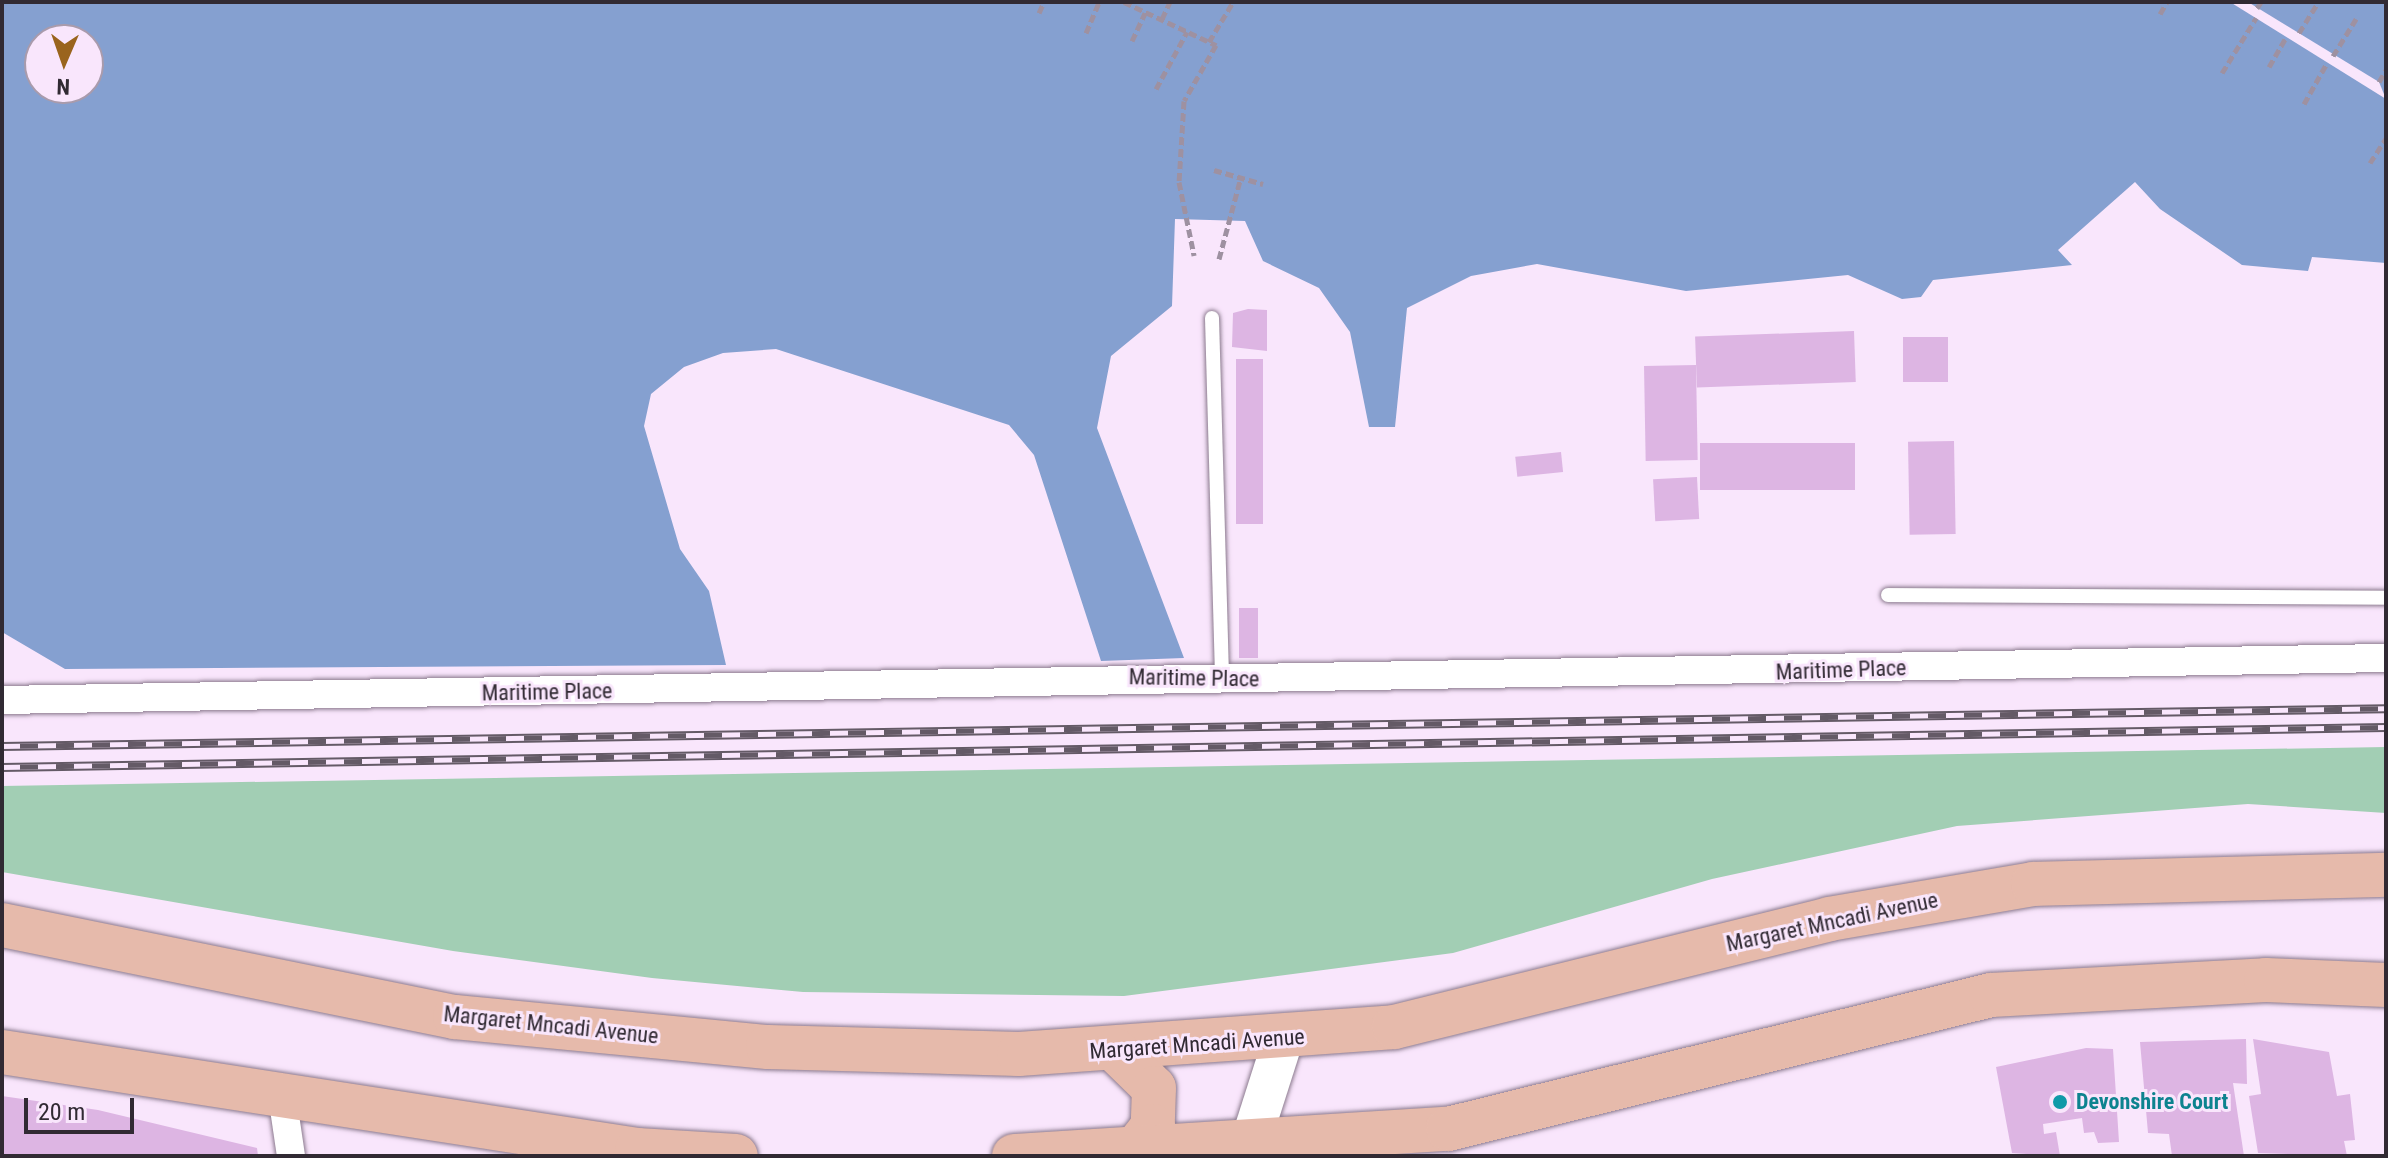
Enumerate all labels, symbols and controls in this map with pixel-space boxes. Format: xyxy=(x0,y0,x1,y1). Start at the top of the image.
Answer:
north arrow xyxy=(24,24,104,104)
text: N xyxy=(56,74,70,99)
street label: Maritime Place xyxy=(1775,655,1907,685)
street label: Maritime Place xyxy=(1128,664,1260,692)
street label: Maritime Place xyxy=(481,678,613,706)
street label: Margaret Mncadi Avenue xyxy=(1724,887,1940,957)
street label: Margaret Mncadi Avenue xyxy=(442,1001,660,1049)
street label: Margaret Mncadi Avenue xyxy=(1088,1023,1306,1065)
scale bar xyxy=(28,1082,138,1132)
place label: Devonshire Court xyxy=(2076,1089,2228,1115)
marker: Devonshire Court xyxy=(2051,1093,2069,1111)
text: 20 m xyxy=(38,1098,85,1126)

